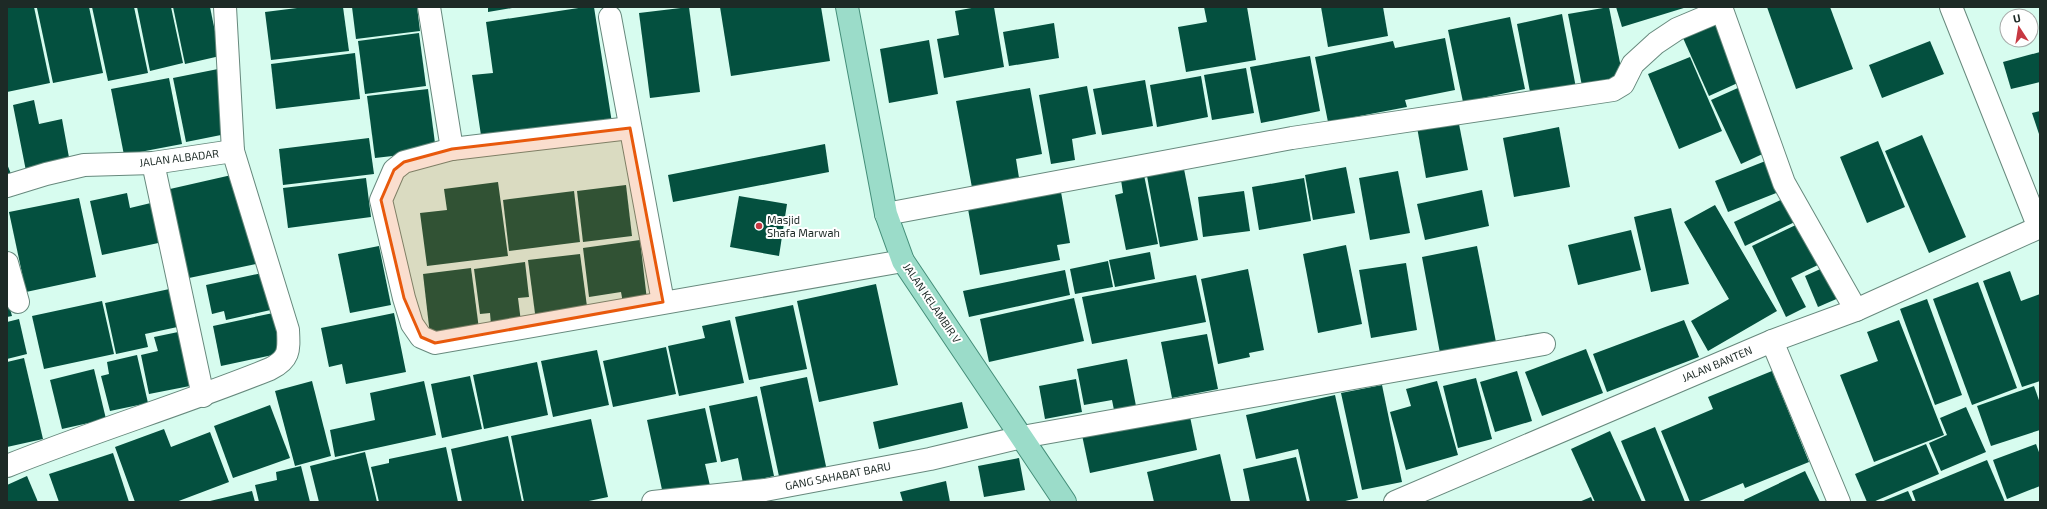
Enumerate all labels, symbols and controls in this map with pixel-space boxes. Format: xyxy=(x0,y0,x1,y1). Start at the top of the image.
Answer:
north arrow xyxy=(1999,8,2039,48)
text: U xyxy=(2012,11,2022,25)
street label: JALAN ALBADAR xyxy=(138,146,220,169)
place label: Masjid Shafa Marwah xyxy=(767,213,840,239)
marker: Masjid Shafa Marwah xyxy=(754,221,764,231)
street label: JALAN KELAMBIR V xyxy=(901,260,964,345)
street label: JALAN BANTEN xyxy=(1680,343,1754,384)
street label: GANG SAHABAT BARU xyxy=(784,459,892,492)

